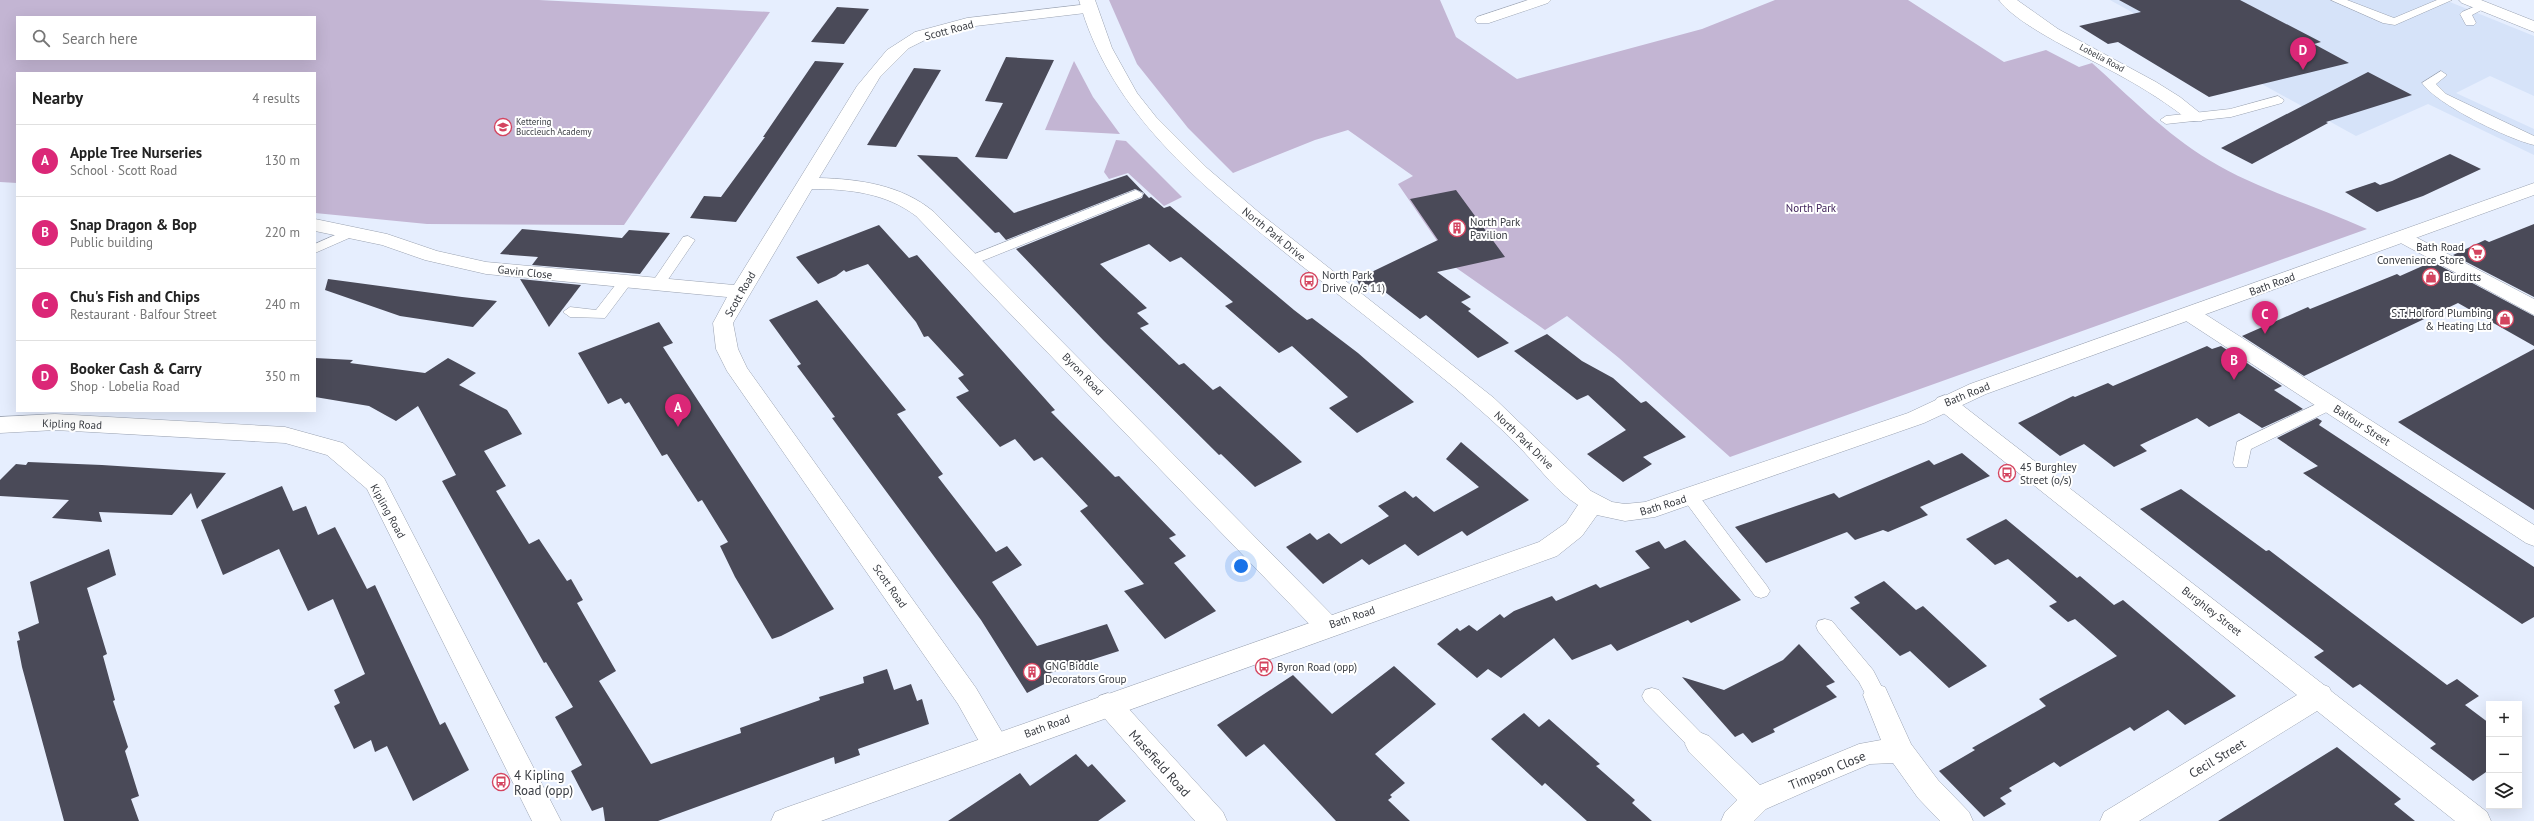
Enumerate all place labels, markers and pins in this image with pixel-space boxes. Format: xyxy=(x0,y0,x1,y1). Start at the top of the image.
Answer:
pin: D xyxy=(2290,37,2316,70)
place label: Kettering Buccleuch Academy xyxy=(516,116,593,137)
school or university icon: Kettering Buccleuch Academy xyxy=(493,117,513,137)
place label: North Park Pavilion xyxy=(1470,215,1521,242)
building icon: North Park Pavilion xyxy=(1447,218,1467,238)
place label: Bath Road Convenience Store xyxy=(2377,240,2464,267)
supermarket icon: Bath Road Convenience Store xyxy=(2467,243,2487,263)
shop icon: Burditts xyxy=(2421,267,2441,287)
place label: North Park Drive (o/s 11) xyxy=(1322,268,1385,295)
place label: Burditts xyxy=(2444,270,2481,284)
bus stop icon: North Park Drive (o/s 11) xyxy=(1299,271,1319,291)
pin: C xyxy=(2252,301,2278,334)
place label: S.T. Holford Plumbing & Heating Ltd xyxy=(2391,306,2492,333)
shop icon: S.T. Holford Plumbing & Heating Ltd xyxy=(2495,309,2515,329)
pin: B xyxy=(2221,347,2247,380)
pin: A xyxy=(665,394,691,427)
place label: 45 Burghley Street (o/s) xyxy=(2020,460,2078,487)
bus stop icon: 45 Burghley Street (o/s) xyxy=(1997,463,2017,483)
bus stop icon: Byron Road (opp) xyxy=(1254,657,1274,677)
place label: GNG Biddle Decorators Group xyxy=(1045,659,1127,686)
place label: Byron Road (opp) xyxy=(1277,660,1357,674)
building icon: GNG Biddle Decorators Group xyxy=(1022,662,1042,682)
place label: 4 Kipling Road (opp) xyxy=(514,767,573,799)
bus stop icon: 4 Kipling Road (opp) xyxy=(491,772,511,792)

